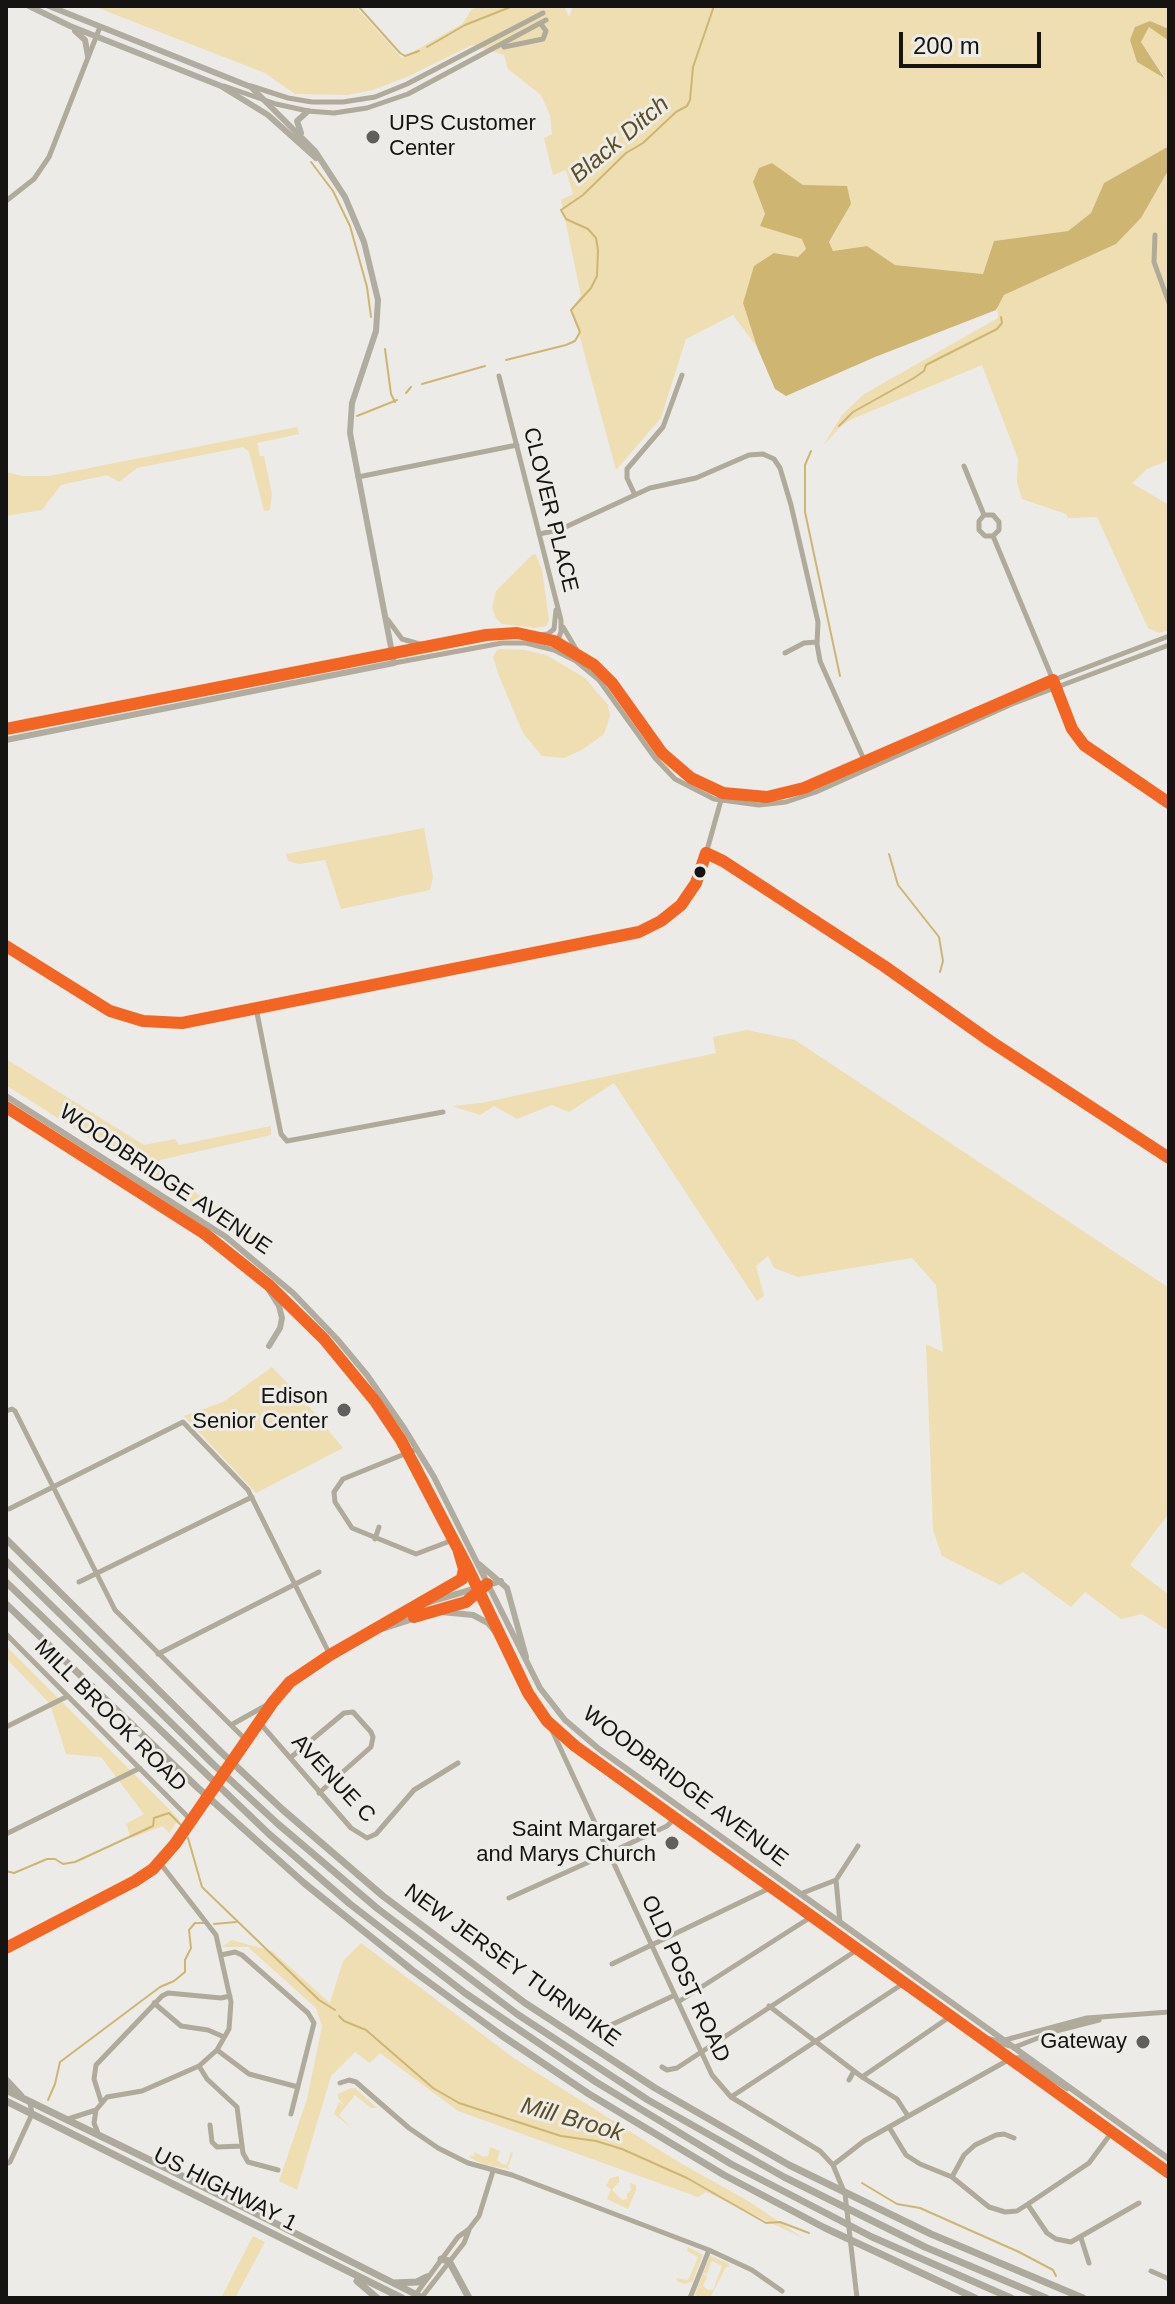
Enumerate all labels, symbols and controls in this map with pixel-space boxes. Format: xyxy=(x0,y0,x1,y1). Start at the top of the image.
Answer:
scale bar xyxy=(903,16,1045,66)
text: 200 m xyxy=(913,32,980,59)
water label: Black Ditch xyxy=(565,90,675,190)
place label: UPS Customer Center xyxy=(389,111,536,162)
marker: UPS Customer Center xyxy=(364,128,382,146)
street label: CLOVER PLACE xyxy=(517,425,583,595)
unlabelled marker xyxy=(692,864,708,880)
street label: WOODBRIDGE AVENUE xyxy=(54,1099,276,1261)
place label: Edison Senior Center xyxy=(192,1384,328,1436)
marker: Edison Senior Center xyxy=(335,1401,353,1419)
street label: MILL BROOK ROAD xyxy=(28,1634,192,1798)
street label: WOODBRIDGE AVENUE xyxy=(577,1701,793,1873)
street label: AVENUE C xyxy=(286,1729,380,1829)
place label: Saint Margaret and Marys Church xyxy=(476,1817,656,1868)
marker: Saint Margaret and Marys Church xyxy=(663,1834,681,1852)
street label: NEW JERSEY TURNPIKE xyxy=(399,1879,625,2053)
street label: OLD POST ROAD xyxy=(635,1891,735,2067)
place label: Gateway xyxy=(1040,2029,1127,2055)
marker: Gateway xyxy=(1134,2033,1152,2051)
water label: Mill Brook xyxy=(517,2092,627,2148)
street label: US HIGHWAY 1 xyxy=(149,2142,301,2238)

